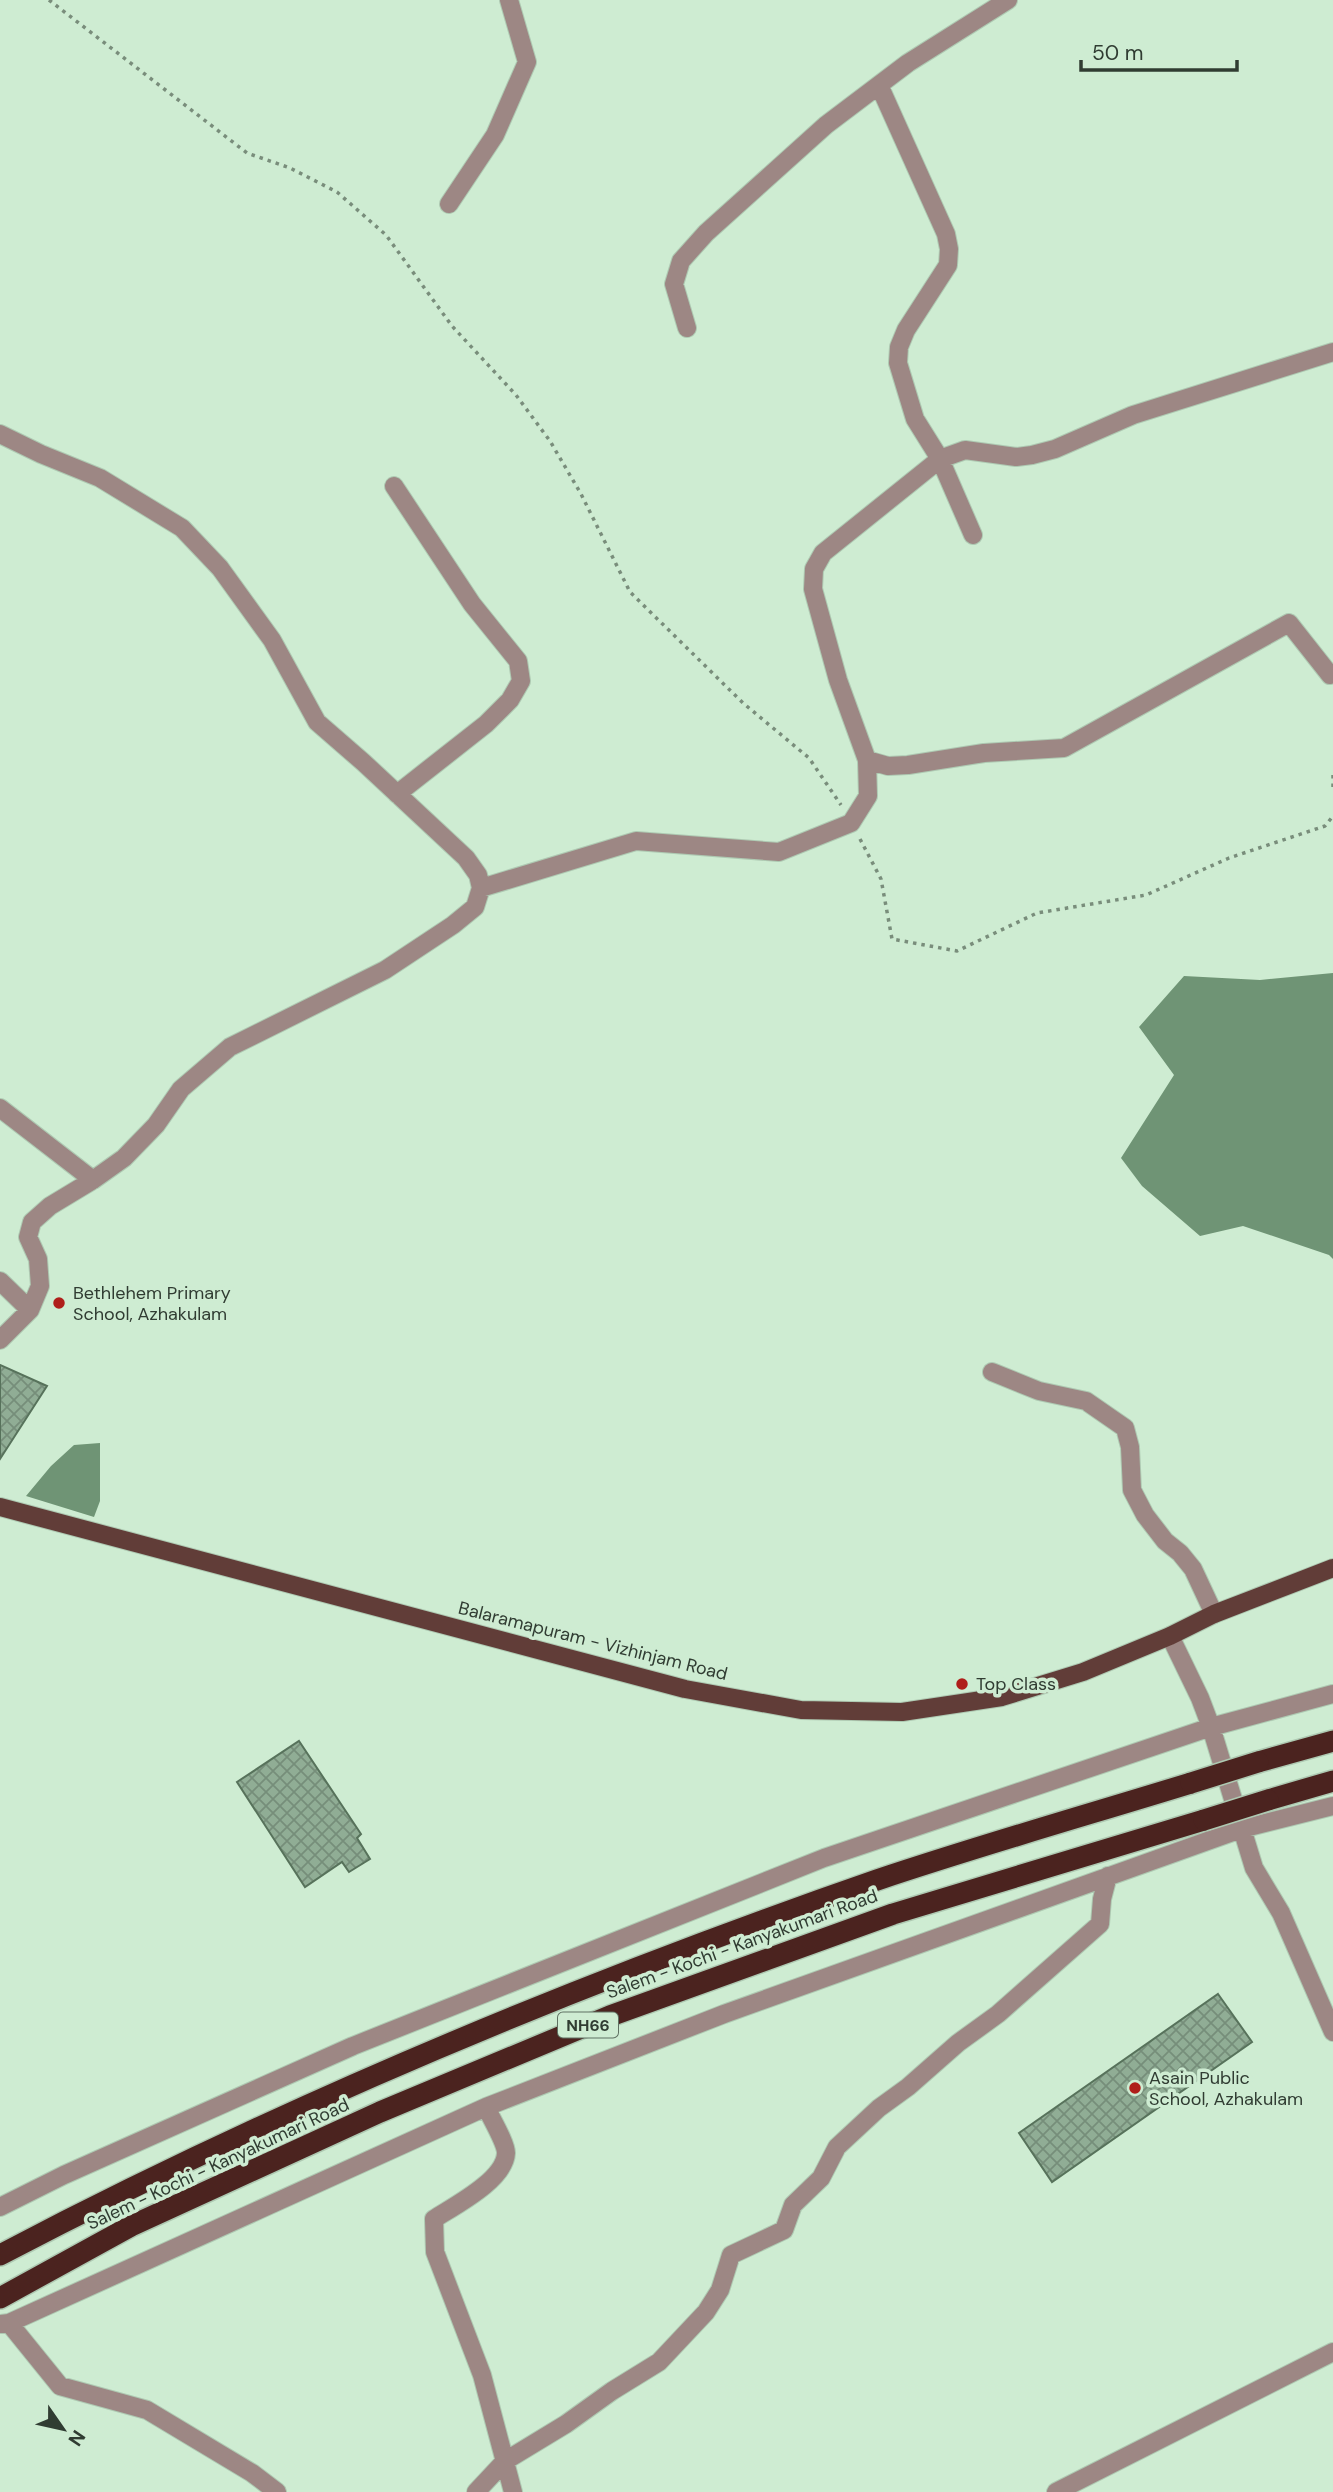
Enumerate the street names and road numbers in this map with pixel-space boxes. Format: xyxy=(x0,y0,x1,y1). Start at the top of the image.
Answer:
street label: Balaramapuram - Vizhinjam Road xyxy=(456,1596,730,1686)
street label: Salem - Kochi - Kanyakumari Road xyxy=(603,1884,881,2004)
road number: NH66 xyxy=(558,2012,618,2038)
street label: Salem - Kochi - Kanyakumari Road xyxy=(83,2093,353,2235)

